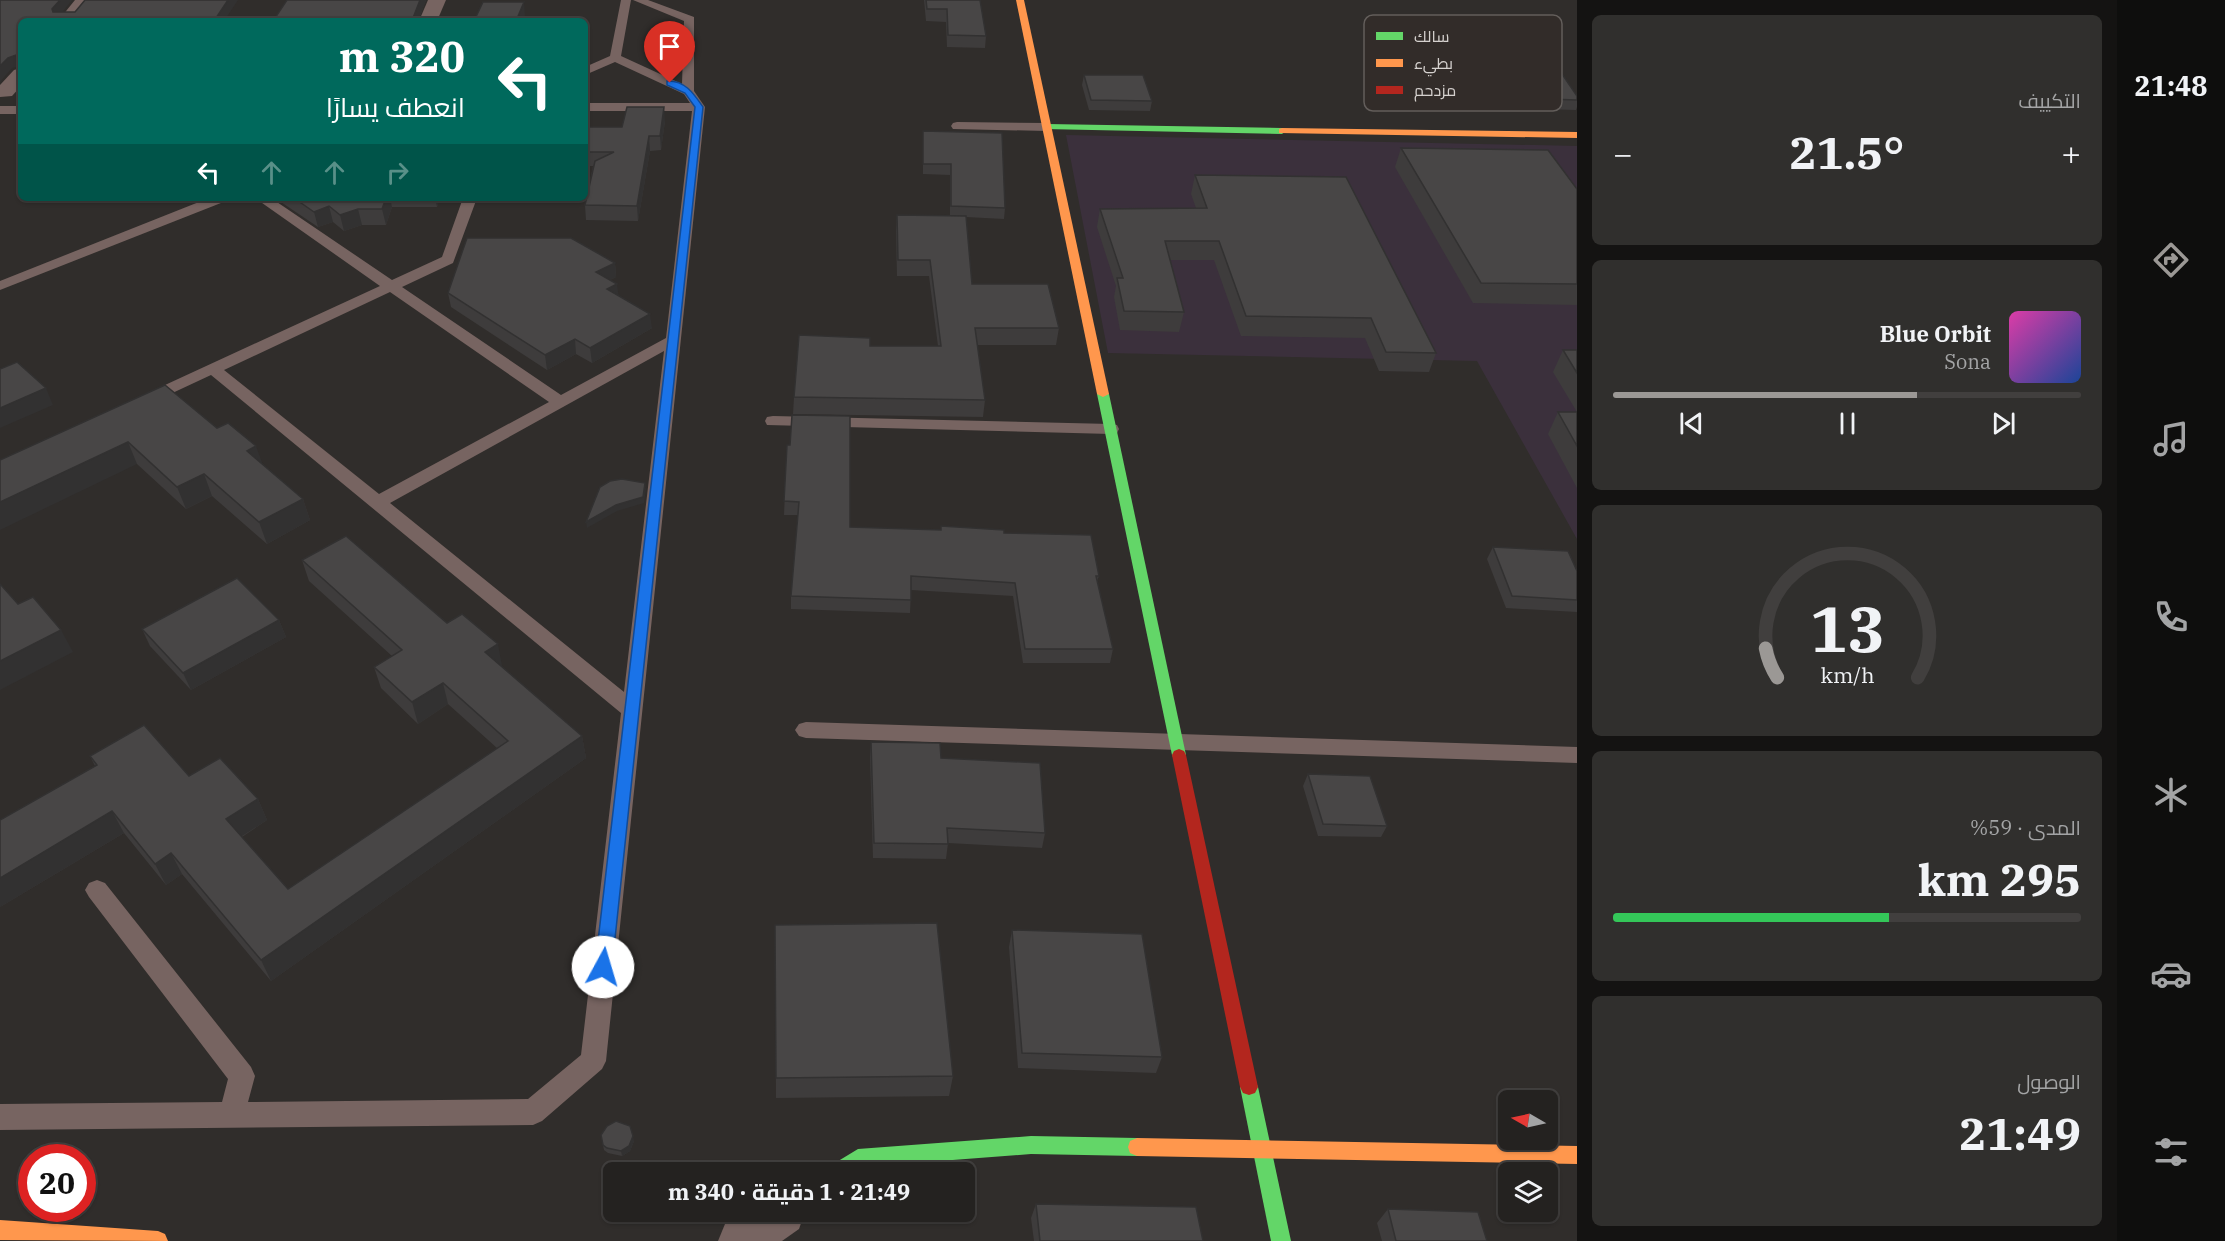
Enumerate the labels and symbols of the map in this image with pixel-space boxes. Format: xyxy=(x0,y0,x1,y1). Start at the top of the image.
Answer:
legend xyxy=(1364,15,1562,111)
pin xyxy=(644,21,695,83)
text: سالك xyxy=(1414,26,1449,46)
text: بطيء xyxy=(1414,53,1453,77)
text: مزدحم xyxy=(1414,80,1456,102)
position arrow xyxy=(571,935,635,999)
north arrow xyxy=(1498,1090,1558,1150)
speed limit sign: 20 xyxy=(18,1144,96,1222)

